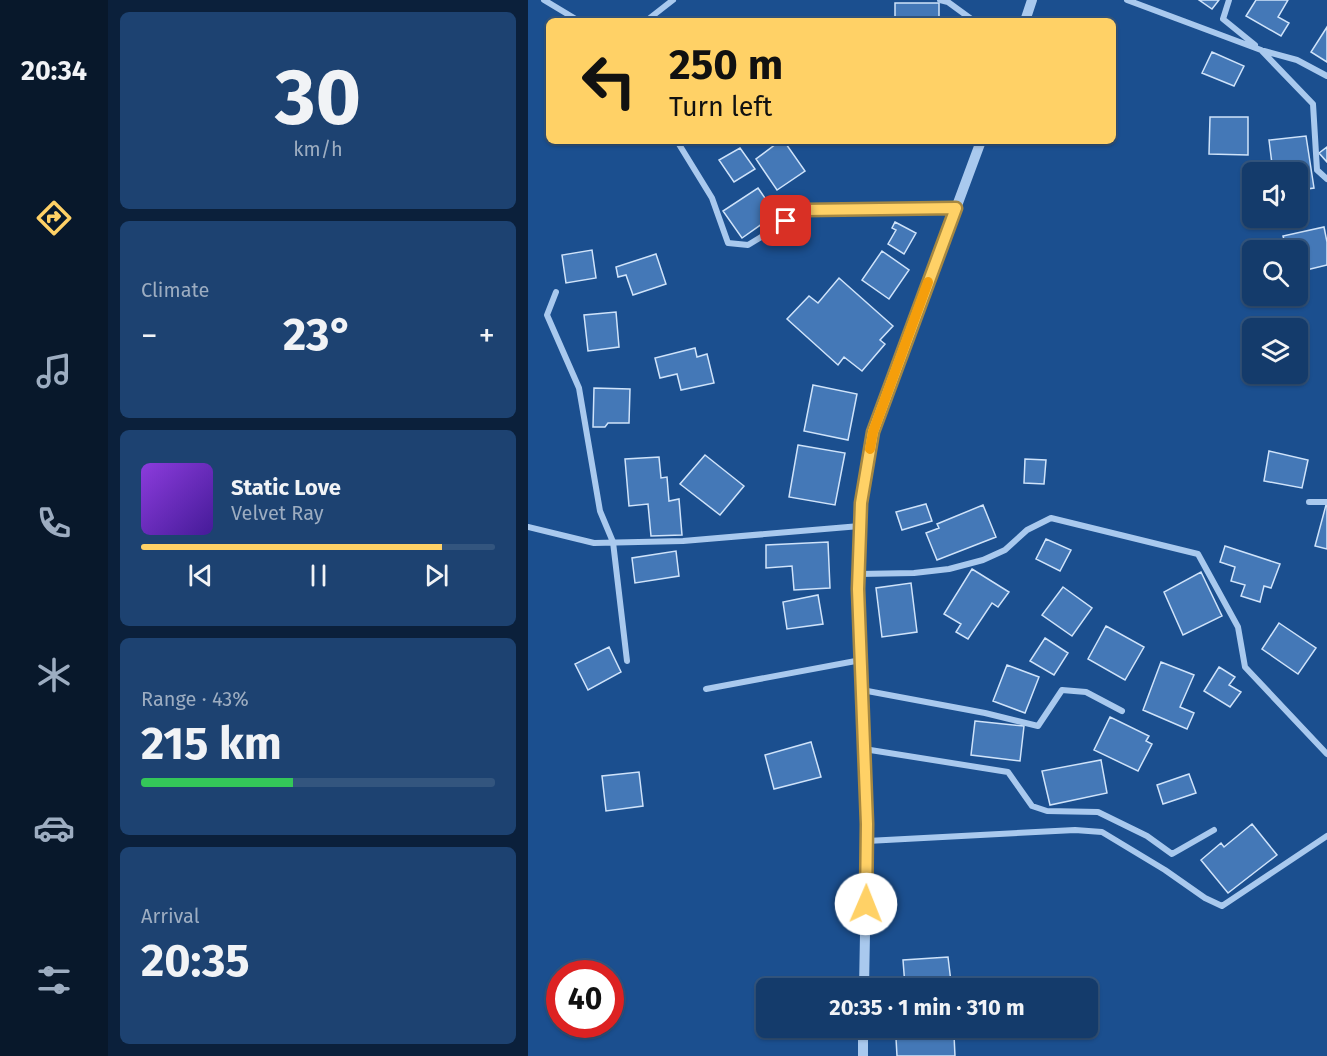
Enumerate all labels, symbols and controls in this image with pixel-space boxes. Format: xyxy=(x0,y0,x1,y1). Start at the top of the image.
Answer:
text: 250 m xyxy=(669,40,783,90)
icon: left xyxy=(570,42,648,120)
text: 30 xyxy=(275,51,361,145)
text: 20:34 xyxy=(21,55,87,87)
text: Turn left xyxy=(669,91,772,123)
text: km/h xyxy=(293,137,343,161)
map controls xyxy=(1242,162,1308,384)
button: sound xyxy=(1242,162,1308,228)
pin xyxy=(760,195,811,246)
icon: directions xyxy=(33,197,75,239)
icon: arrive xyxy=(769,204,802,237)
button: search xyxy=(1242,240,1308,306)
text: Climate xyxy=(141,278,209,302)
text: 23° xyxy=(283,308,353,362)
text: − xyxy=(141,316,158,356)
text: + xyxy=(479,316,495,356)
button: layers xyxy=(1242,318,1308,384)
icon: music xyxy=(33,350,75,392)
text: Static Love xyxy=(231,474,341,501)
text: Velvet Ray xyxy=(231,501,324,525)
icon: phone xyxy=(33,502,75,544)
icon: previous xyxy=(184,559,217,592)
icon: pause xyxy=(302,559,335,592)
icon: next xyxy=(420,559,453,592)
icon: climate xyxy=(33,654,75,696)
text: Range · 43% xyxy=(141,687,249,711)
text: 215 km xyxy=(141,717,282,771)
icon: car xyxy=(33,807,75,849)
position arrow xyxy=(834,872,898,936)
text: Arrival xyxy=(141,904,200,928)
text: 20:35 xyxy=(141,934,250,988)
icon: filters xyxy=(33,959,75,1001)
speed limit sign: 40 xyxy=(546,960,624,1038)
text: 20:35 · 1 min · 310 m xyxy=(829,994,1025,1021)

